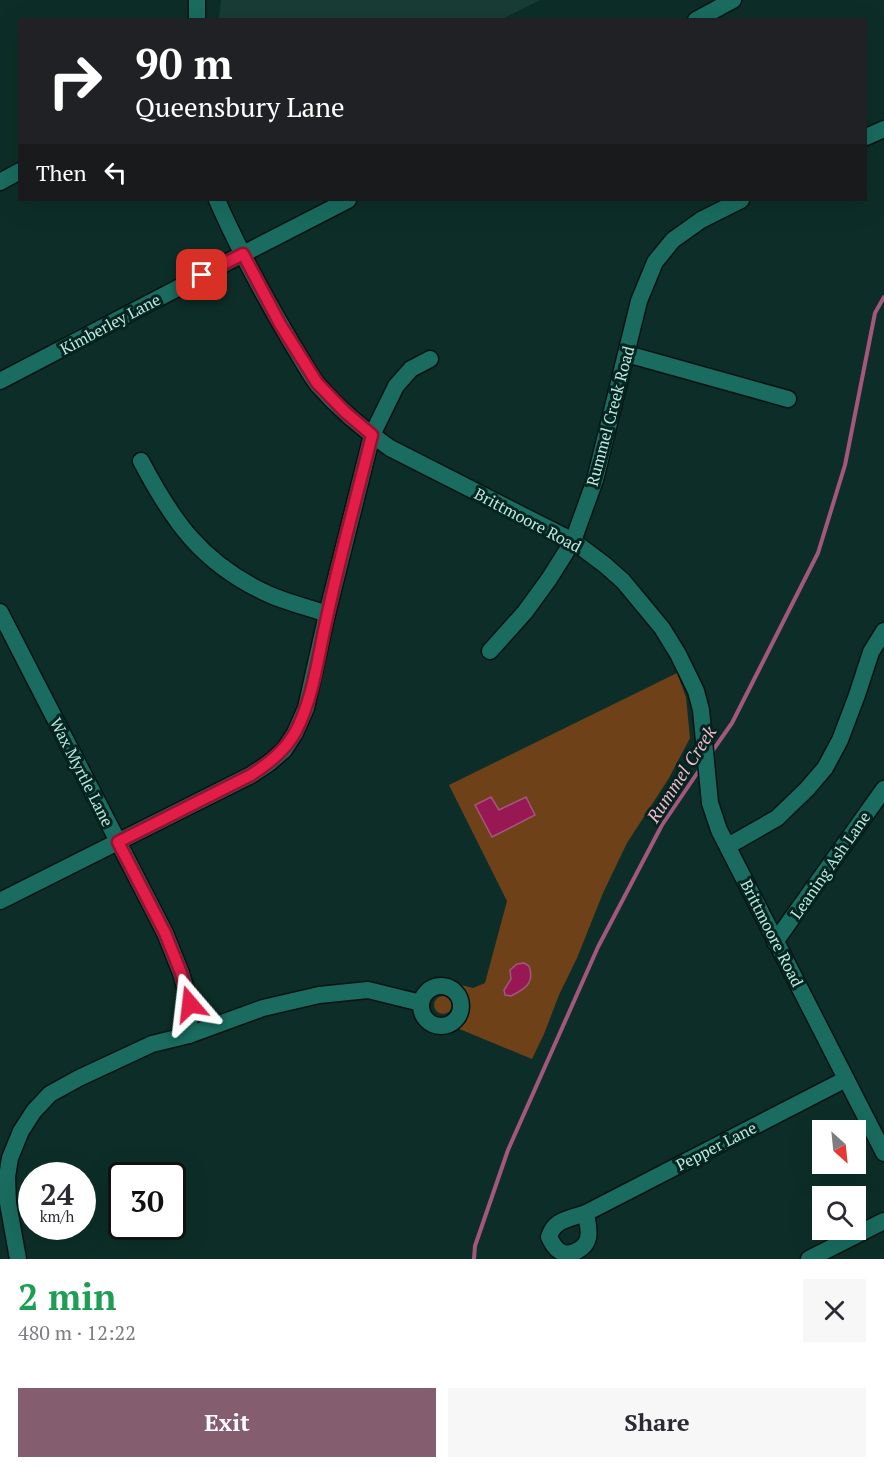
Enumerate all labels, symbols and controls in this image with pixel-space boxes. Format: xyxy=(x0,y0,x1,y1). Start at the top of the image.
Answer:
text: 90 m xyxy=(135,35,233,91)
icon: right xyxy=(36,42,114,120)
text: Queensbury Lane xyxy=(135,89,345,125)
icon: left xyxy=(99,156,132,189)
text: Then xyxy=(36,158,87,187)
pin xyxy=(176,249,227,300)
icon: arrive xyxy=(185,258,218,291)
street label: Kimberley Lane xyxy=(56,288,164,360)
street label: Rummel Creek Road xyxy=(581,343,639,488)
street label: Brittmoore Road xyxy=(471,483,585,557)
street label: Wax Myrtle Lane xyxy=(45,714,119,830)
water label: Rummel Creek xyxy=(640,721,721,828)
street label: Leaning Ash Lane xyxy=(785,807,875,923)
street label: Brittmoore Road xyxy=(735,875,809,991)
position arrow xyxy=(158,972,222,1036)
street label: Pepper Lane xyxy=(672,1116,760,1176)
north arrow xyxy=(812,1120,866,1174)
map controls xyxy=(812,1120,866,1240)
speed limit sign: 30 xyxy=(108,1162,186,1240)
text: 24 xyxy=(40,1174,74,1214)
button: search xyxy=(812,1186,866,1240)
text: km/h xyxy=(40,1206,74,1226)
text: 2 min xyxy=(18,1273,116,1320)
button: close xyxy=(803,1279,866,1342)
text: 480 m · 12:22 xyxy=(18,1319,136,1346)
button: Exit xyxy=(18,1388,436,1457)
button: Share xyxy=(448,1388,866,1457)

